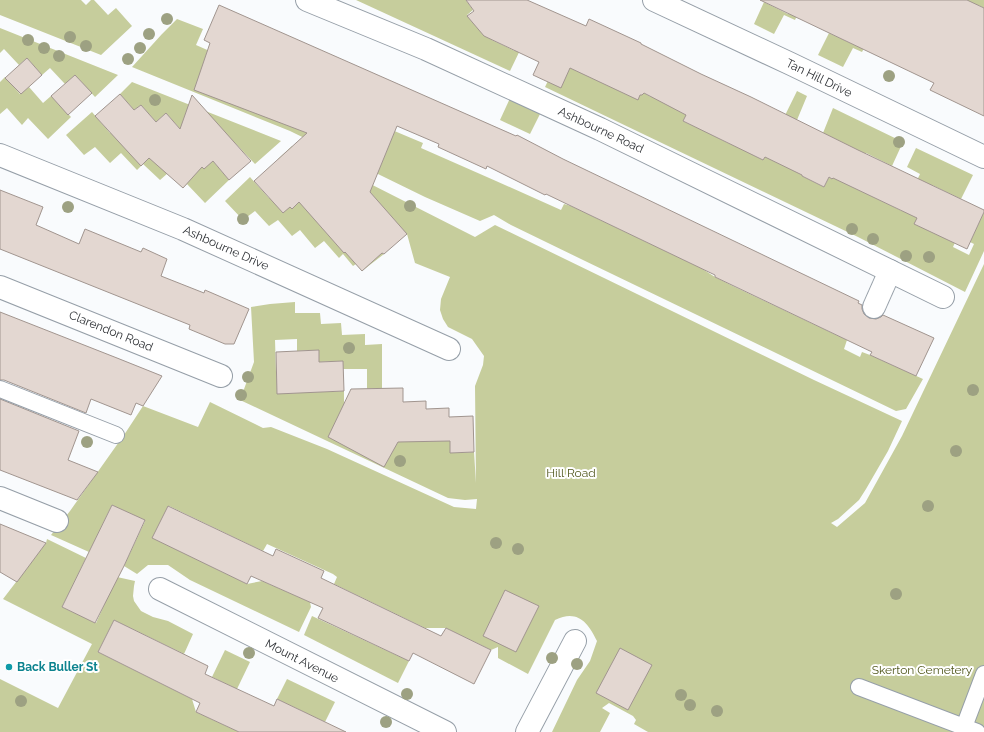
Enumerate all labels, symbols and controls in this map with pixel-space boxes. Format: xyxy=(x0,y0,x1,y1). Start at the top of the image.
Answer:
street label: Tan Hill Drive xyxy=(784,56,854,100)
street label: Ashbourne Road xyxy=(556,104,646,156)
street label: Ashbourne Drive xyxy=(181,223,271,273)
street label: Clarendon Road xyxy=(67,308,155,354)
park label: Hill Road xyxy=(546,466,596,480)
street label: Mount Avenue xyxy=(263,637,341,685)
place label: Back Buller St xyxy=(17,660,98,674)
marker: Back Buller St xyxy=(4,662,14,672)
park label: Skerton Cemetery xyxy=(872,663,973,677)

